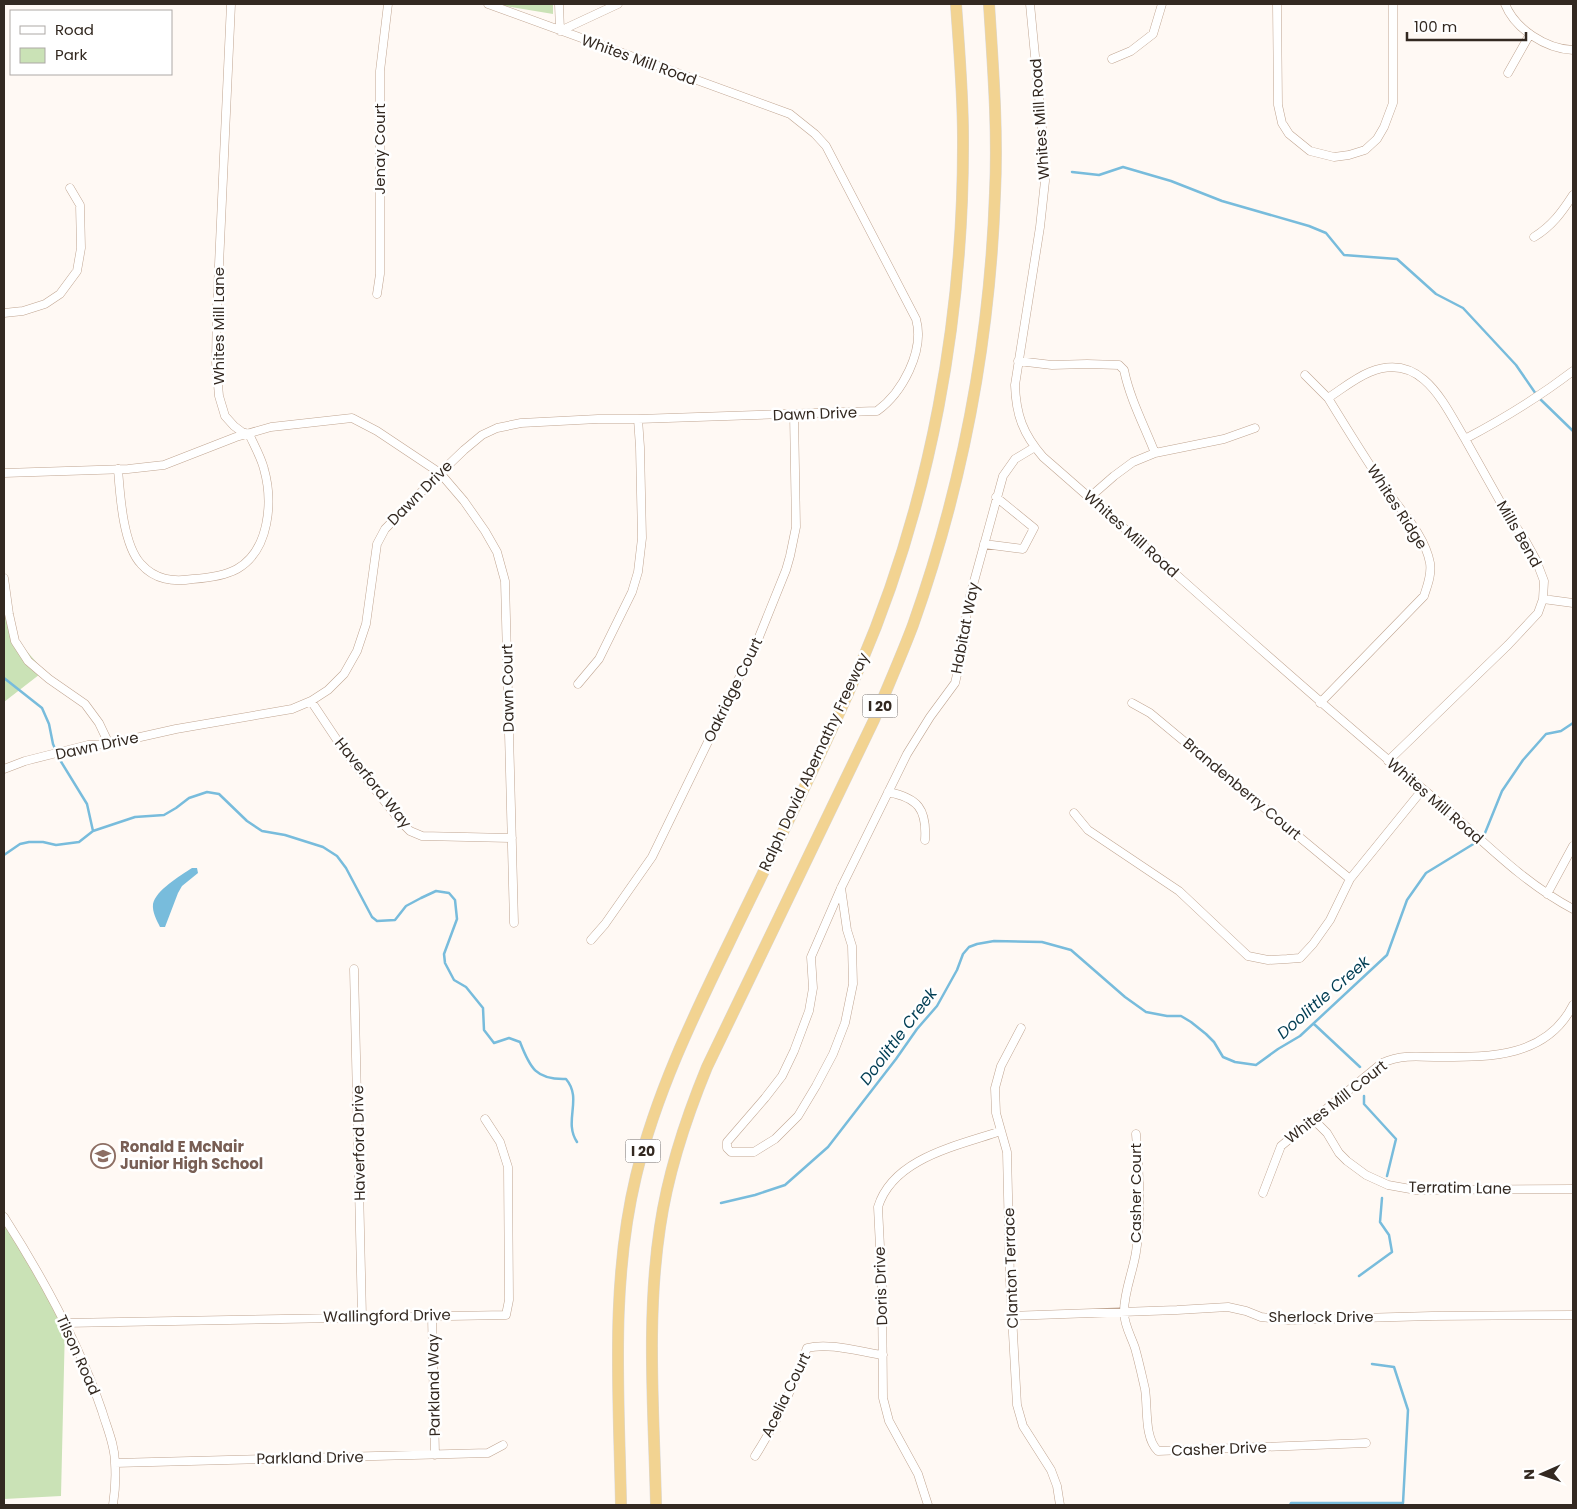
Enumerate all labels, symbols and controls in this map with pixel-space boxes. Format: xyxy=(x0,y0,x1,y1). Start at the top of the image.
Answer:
legend xyxy=(10,10,172,75)
scale bar xyxy=(1407,10,1526,42)
text: 100 m xyxy=(1414,16,1457,37)
text: Road xyxy=(55,19,94,40)
street label: Whites Mill Road xyxy=(578,29,700,90)
text: Park xyxy=(55,44,87,65)
street label: Whites Mill Road xyxy=(1025,58,1054,180)
street label: Jenay Court xyxy=(369,103,390,195)
street label: Whites Mill Lane xyxy=(208,267,229,385)
street label: Dawn Drive xyxy=(773,402,857,425)
street label: Dawn Drive xyxy=(382,455,457,530)
street label: Whites Ridge xyxy=(1362,460,1433,553)
street label: Whites Mill Road xyxy=(1079,485,1184,582)
street label: Mills Bend xyxy=(1492,496,1547,571)
street label: Habitat Way xyxy=(945,580,984,675)
street label: Oakridge Court xyxy=(698,634,767,746)
street label: Dawn Court xyxy=(496,644,519,732)
street label: Ralph David Abernathy Freeway xyxy=(754,649,874,874)
road number: I 20 xyxy=(862,694,898,718)
street label: Dawn Drive xyxy=(54,726,140,765)
street label: Haverford Way xyxy=(330,733,417,833)
street label: Brandenberry Court xyxy=(1179,733,1306,844)
street label: Whites Mill Road xyxy=(1383,753,1488,848)
water label: Doolittle Creek xyxy=(1272,950,1375,1044)
water label: Doolittle Creek xyxy=(854,982,943,1090)
street label: Whites Mill Court xyxy=(1280,1055,1391,1148)
street label: Haverford Drive xyxy=(347,1085,370,1201)
place label: Ronald E McNair Junior High School xyxy=(120,1136,263,1174)
road number: I 20 xyxy=(626,1140,660,1162)
school or university icon: Ronald E McNair Junior High School xyxy=(90,1143,116,1169)
street label: Casher Court xyxy=(1125,1143,1146,1243)
street label: Terratim Lane xyxy=(1408,1176,1512,1199)
street label: Clanton Terrace xyxy=(998,1207,1023,1329)
street label: Doris Drive xyxy=(869,1246,892,1326)
street label: Wallingford Drive xyxy=(323,1304,451,1327)
street label: Sherlock Drive xyxy=(1268,1306,1374,1327)
street label: Tilson Road xyxy=(51,1311,105,1398)
street label: Parkland Way xyxy=(422,1333,445,1437)
street label: Acelia Court xyxy=(756,1349,815,1441)
street label: Casher Drive xyxy=(1171,1436,1267,1461)
street label: Parkland Drive xyxy=(256,1446,364,1469)
north arrow xyxy=(1517,1449,1567,1499)
text: N xyxy=(1519,1469,1539,1480)

